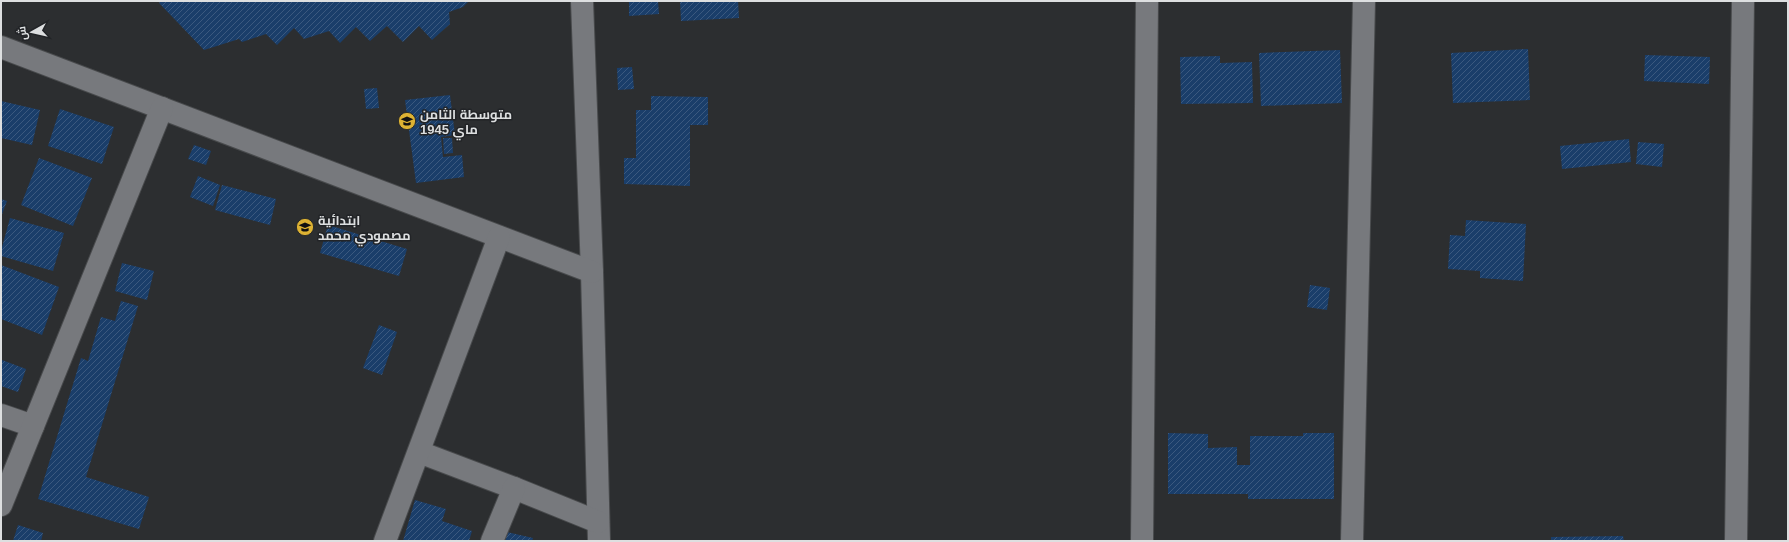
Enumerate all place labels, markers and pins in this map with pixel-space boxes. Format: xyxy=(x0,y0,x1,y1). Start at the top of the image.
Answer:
place label: متوسطة الثامن ماي 1945 xyxy=(420,107,512,141)
school or university icon: متوسطة الثامن ماي 1945 xyxy=(397,111,417,131)
place label: ابتدائية مصمودي محمد xyxy=(318,213,411,247)
school or university icon: ابتدائية مصمودي محمد xyxy=(295,217,315,237)

